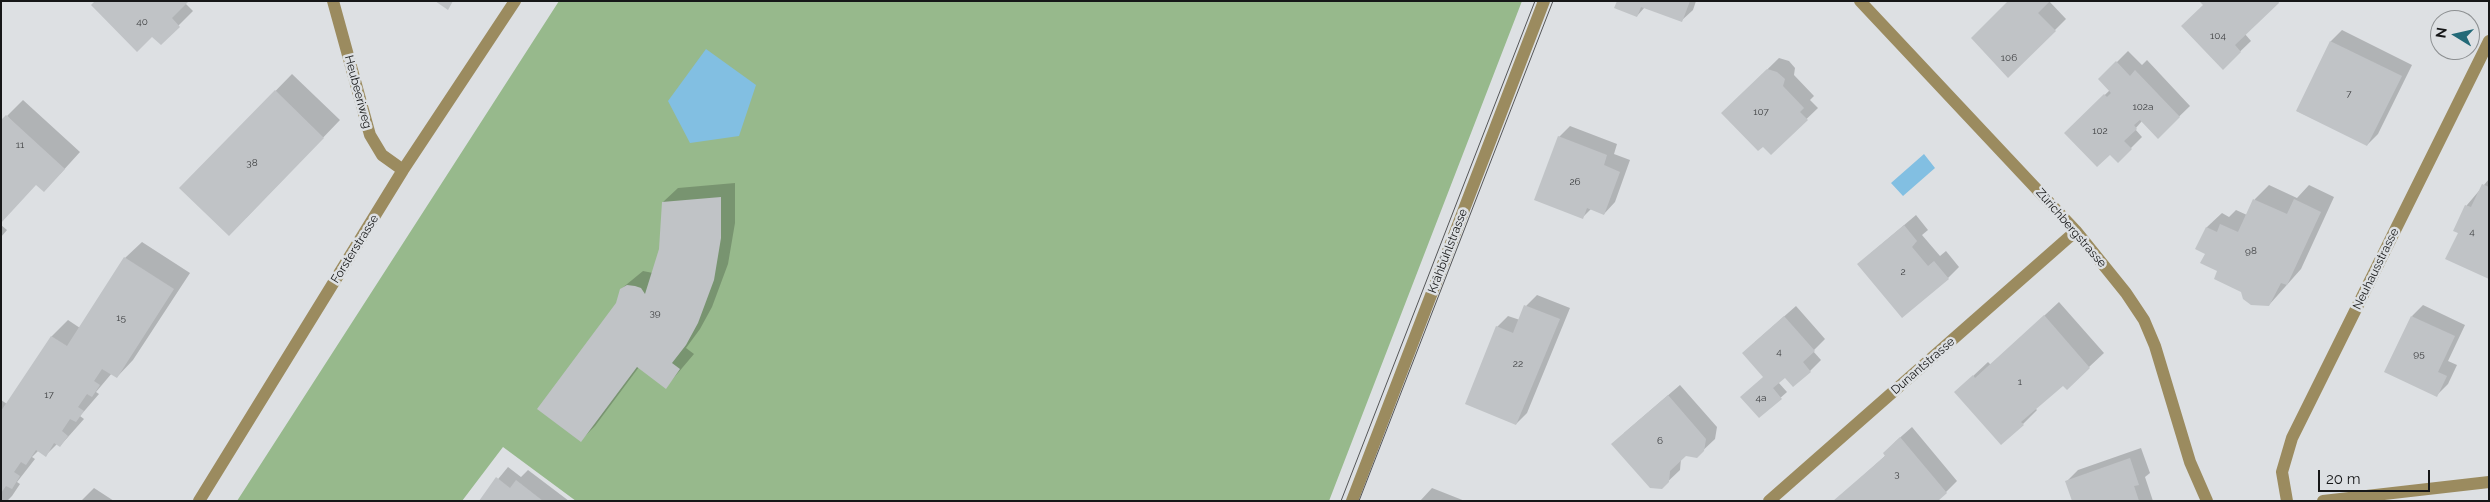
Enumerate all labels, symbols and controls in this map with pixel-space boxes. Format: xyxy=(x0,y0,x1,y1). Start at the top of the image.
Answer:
north arrow xyxy=(2430,10,2480,60)
house number: 40 xyxy=(136,16,148,28)
text: N xyxy=(2432,26,2450,39)
house number: 104 xyxy=(2210,30,2226,42)
house number: 106 xyxy=(2001,52,2017,64)
street label: Heubeeriweg xyxy=(341,54,375,130)
house number: 7 xyxy=(2346,88,2352,100)
house number: 102a xyxy=(2132,101,2154,113)
house number: 107 xyxy=(1753,106,1769,118)
house number: 102 xyxy=(2092,125,2108,137)
house number: 11 xyxy=(16,139,24,151)
house number: 38 xyxy=(246,157,258,169)
house number: 26 xyxy=(1569,176,1581,188)
street label: Zürichbergstrasse xyxy=(2033,186,2109,270)
street label: Krähbühlstrasse xyxy=(1425,207,1471,295)
street label: Forsterstrasse xyxy=(328,212,382,286)
street label: Neuhausstrasse xyxy=(2350,226,2402,312)
house number: 4 xyxy=(2469,226,2475,238)
house number: 98 xyxy=(2245,245,2257,257)
house number: 2 xyxy=(1900,266,1906,278)
house number: 39 xyxy=(649,307,661,319)
house number: 15 xyxy=(116,312,126,324)
street label: Dunantstrasse xyxy=(1888,335,1958,397)
house number: 4 xyxy=(1776,346,1782,358)
house number: 95 xyxy=(2413,348,2425,360)
house number: 22 xyxy=(1513,358,1523,370)
house number: 1 xyxy=(2018,376,2022,388)
house number: 17 xyxy=(44,389,54,401)
house number: 4a xyxy=(1756,392,1766,404)
house number: 6 xyxy=(1657,435,1663,447)
scale bar xyxy=(2320,460,2432,492)
house number: 3 xyxy=(1894,468,1900,480)
text: 20 m xyxy=(2326,470,2361,488)

